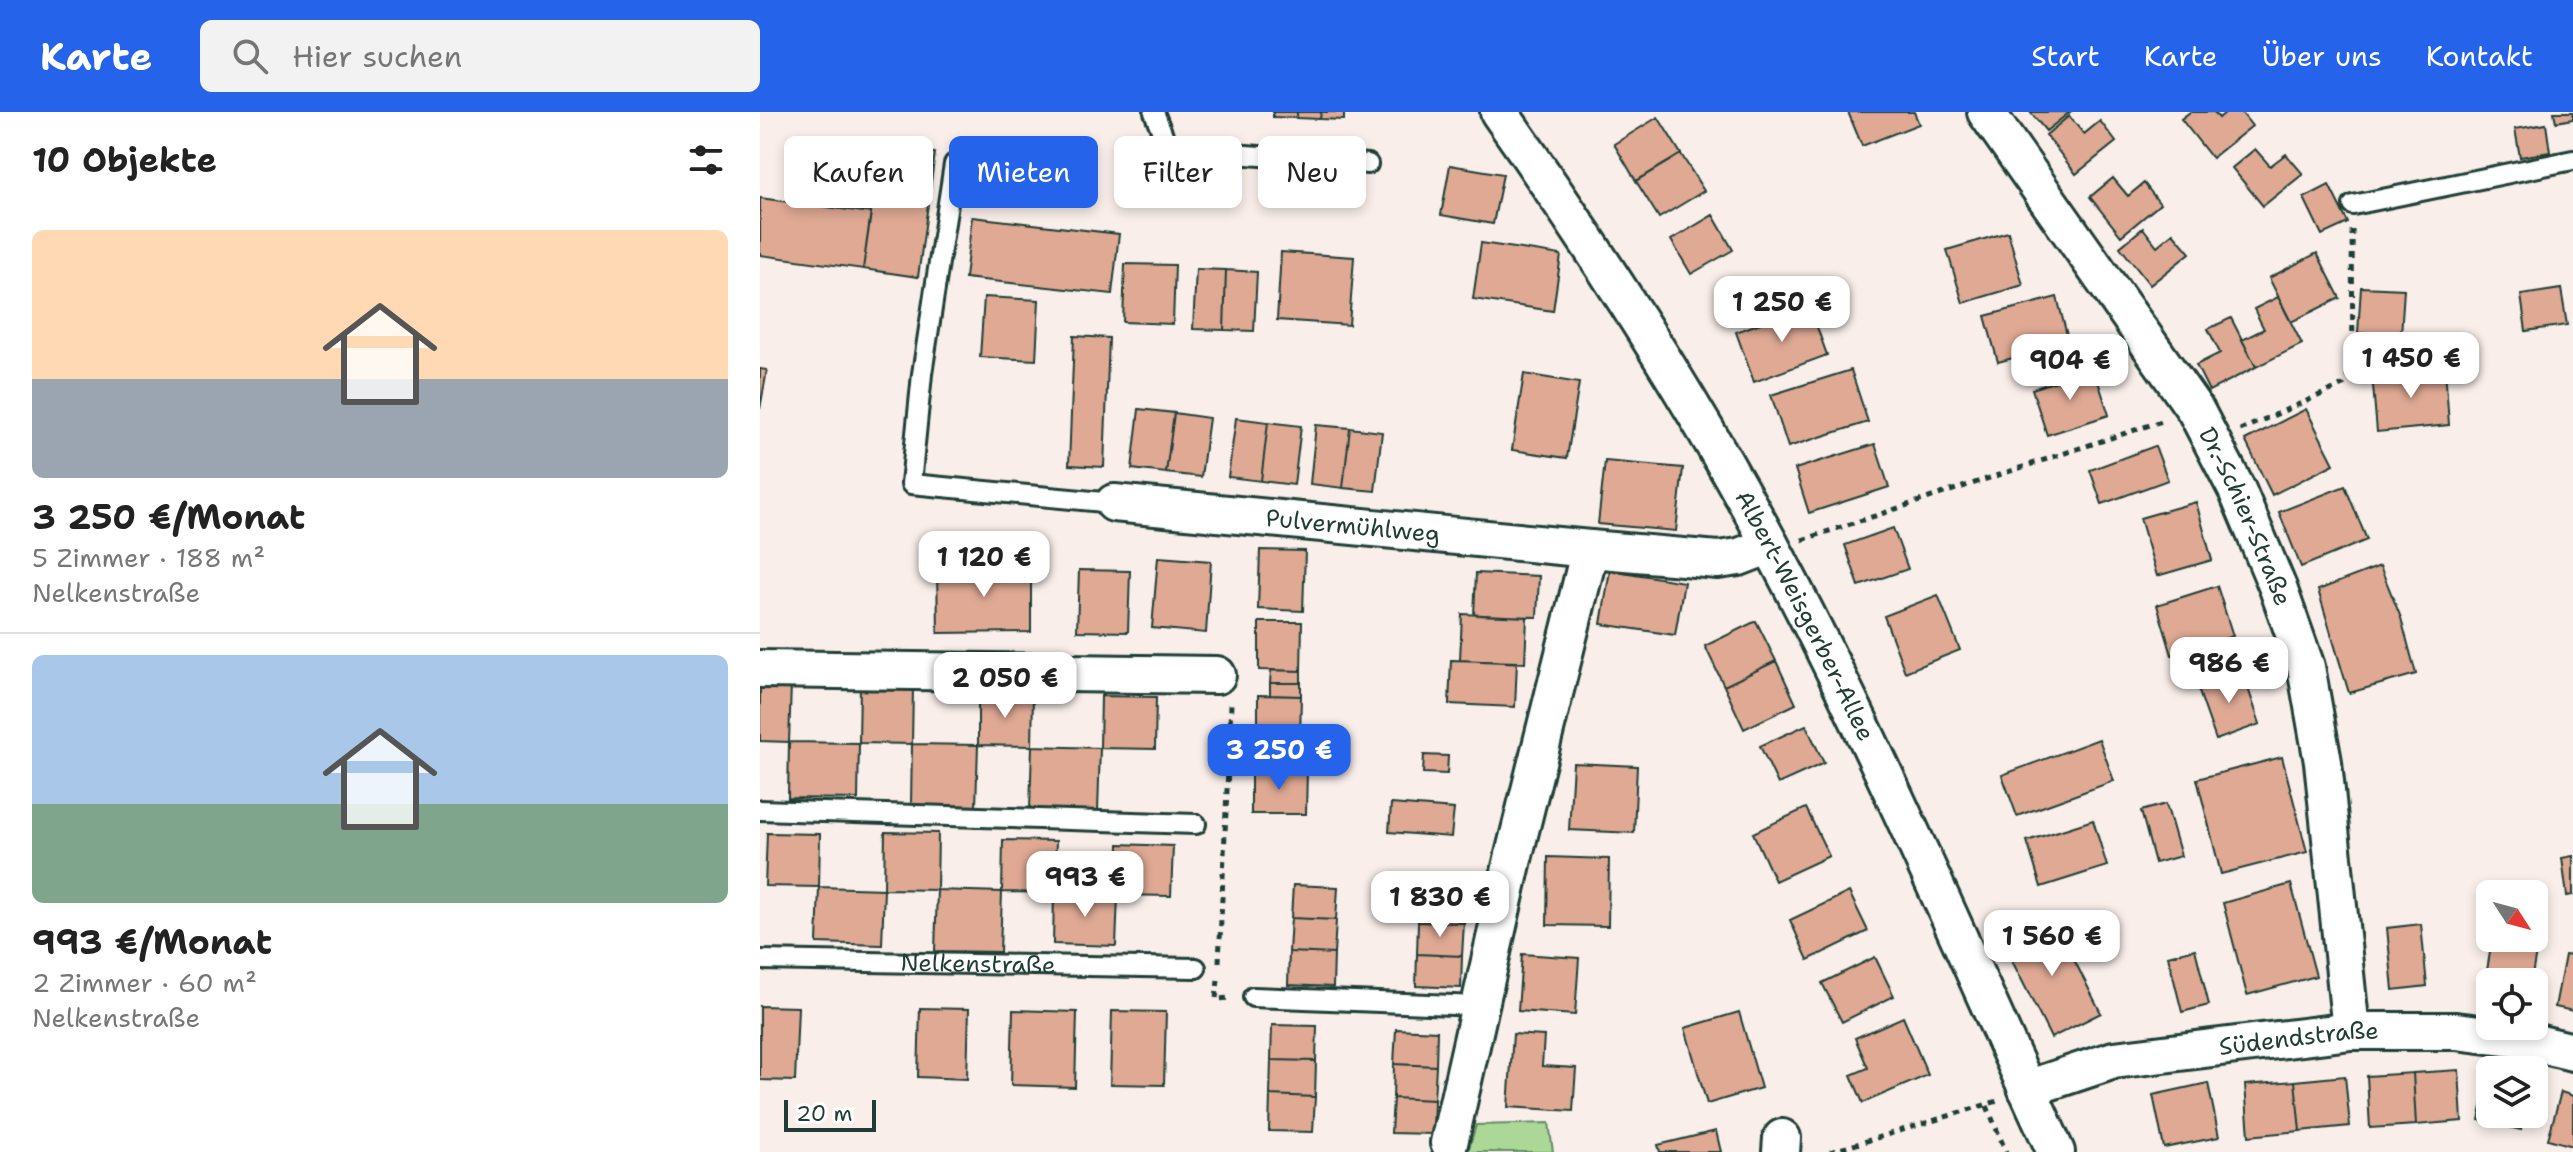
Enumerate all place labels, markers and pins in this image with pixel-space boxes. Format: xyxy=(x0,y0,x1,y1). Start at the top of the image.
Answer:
pin: 1 250 € xyxy=(1708,276,1856,344)
pin: 1 450 € xyxy=(2337,332,2485,400)
pin: 904 € xyxy=(2014,334,2126,402)
pin: 1 120 € xyxy=(910,531,1058,599)
pin: 986 € xyxy=(2173,637,2285,705)
pin: 2 050 € xyxy=(931,652,1079,720)
pin: 3 250 € xyxy=(1205,724,1353,792)
pin: 993 € xyxy=(1029,851,1141,919)
pin: 1 830 € xyxy=(1366,871,1514,939)
pin: 1 560 € xyxy=(1978,910,2126,978)

